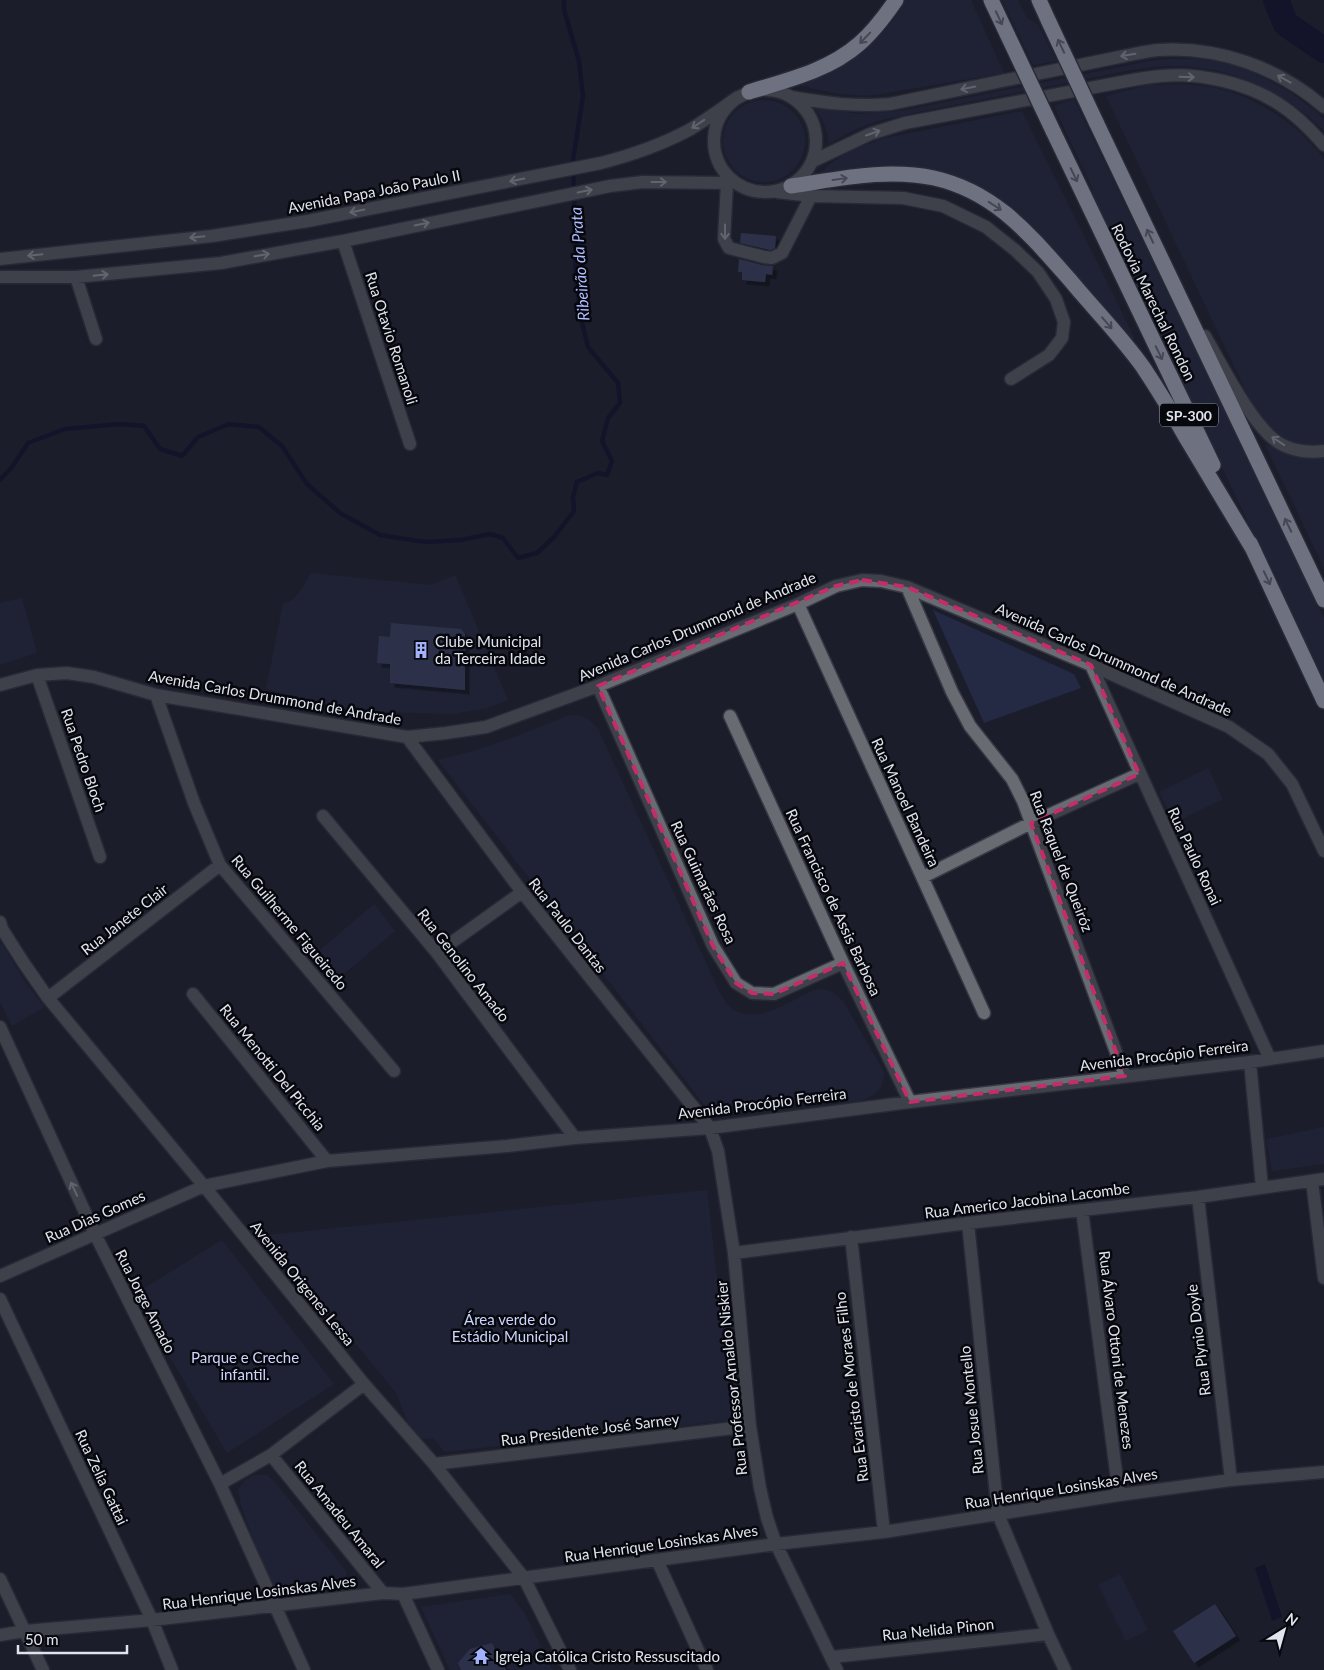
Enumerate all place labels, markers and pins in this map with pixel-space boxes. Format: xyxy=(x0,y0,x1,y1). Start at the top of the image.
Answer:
place label: Clube Municipal da Terceira Idade xyxy=(435,632,546,667)
building icon: Clube Municipal da Terceira Idade xyxy=(411,640,431,660)
temple icon: Igreja Católica Cristo Ressuscitado xyxy=(471,1646,491,1666)
place label: Igreja Católica Cristo Ressuscitado xyxy=(495,1647,720,1665)

